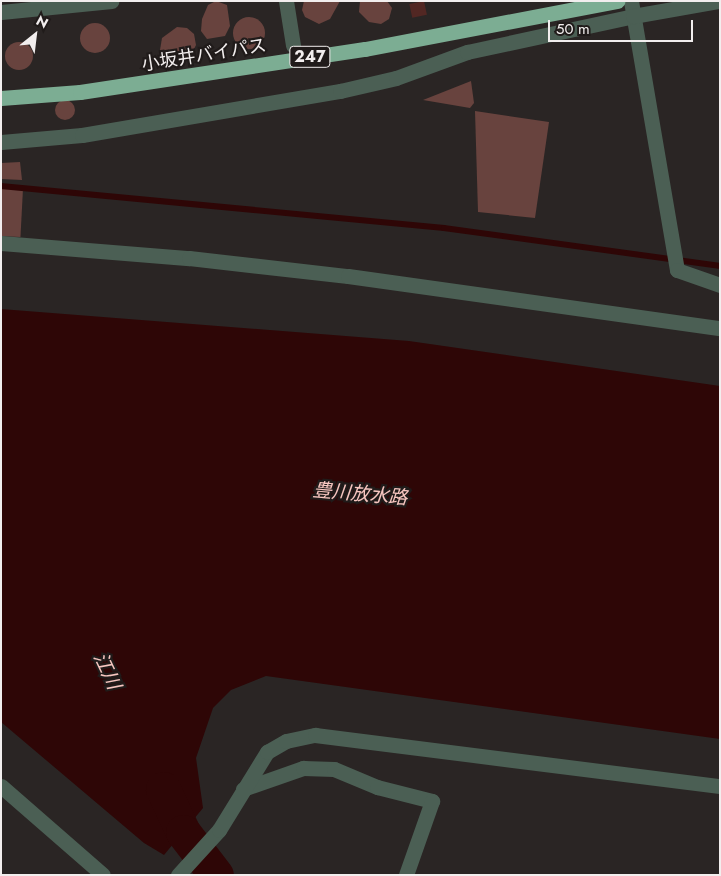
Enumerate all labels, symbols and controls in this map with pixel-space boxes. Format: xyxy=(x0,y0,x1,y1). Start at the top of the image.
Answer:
north arrow xyxy=(10,10,60,60)
text: N xyxy=(33,10,52,33)
scale bar xyxy=(551,10,696,42)
text: 50 m xyxy=(556,18,590,40)
street label: 小坂井バイパス xyxy=(140,34,268,76)
road number: 247 xyxy=(289,44,331,70)
water label: 豊川放水路 xyxy=(312,479,408,509)
water label: 江川 xyxy=(89,649,125,693)

